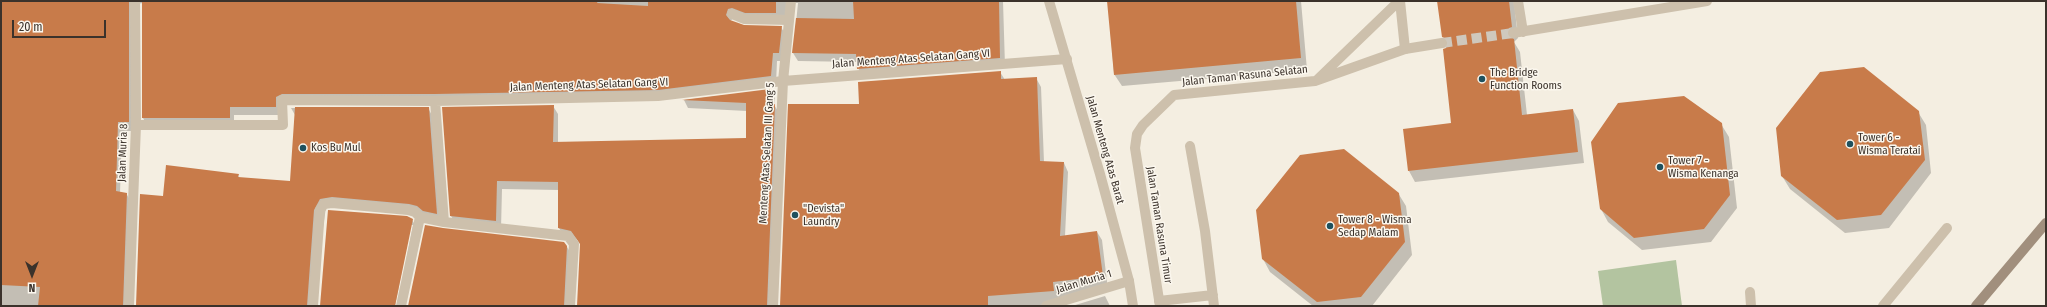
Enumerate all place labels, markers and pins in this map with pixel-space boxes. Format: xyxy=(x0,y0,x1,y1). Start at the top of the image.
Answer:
place label: The Bridge Function Rooms xyxy=(1490,66,1562,92)
marker: The Bridge Function Rooms xyxy=(1477,74,1487,84)
place label: Tower 6 - Wisma Teratai xyxy=(1858,131,1921,157)
marker: Tower 6 - Wisma Teratai xyxy=(1845,139,1855,149)
place label: Kos Bu Mul xyxy=(311,141,361,155)
marker: Kos Bu Mul xyxy=(298,143,308,153)
place label: Tower 7 - Wisma Kenanga xyxy=(1668,154,1739,180)
marker: Tower 7 - Wisma Kenanga xyxy=(1655,162,1665,172)
place label: "Devista" Laundry xyxy=(803,202,844,228)
marker: "Devista" Laundry xyxy=(790,210,800,220)
place label: Tower 8 - Wisma Sedap Malam xyxy=(1338,213,1412,239)
marker: Tower 8 - Wisma Sedap Malam xyxy=(1325,221,1335,231)

